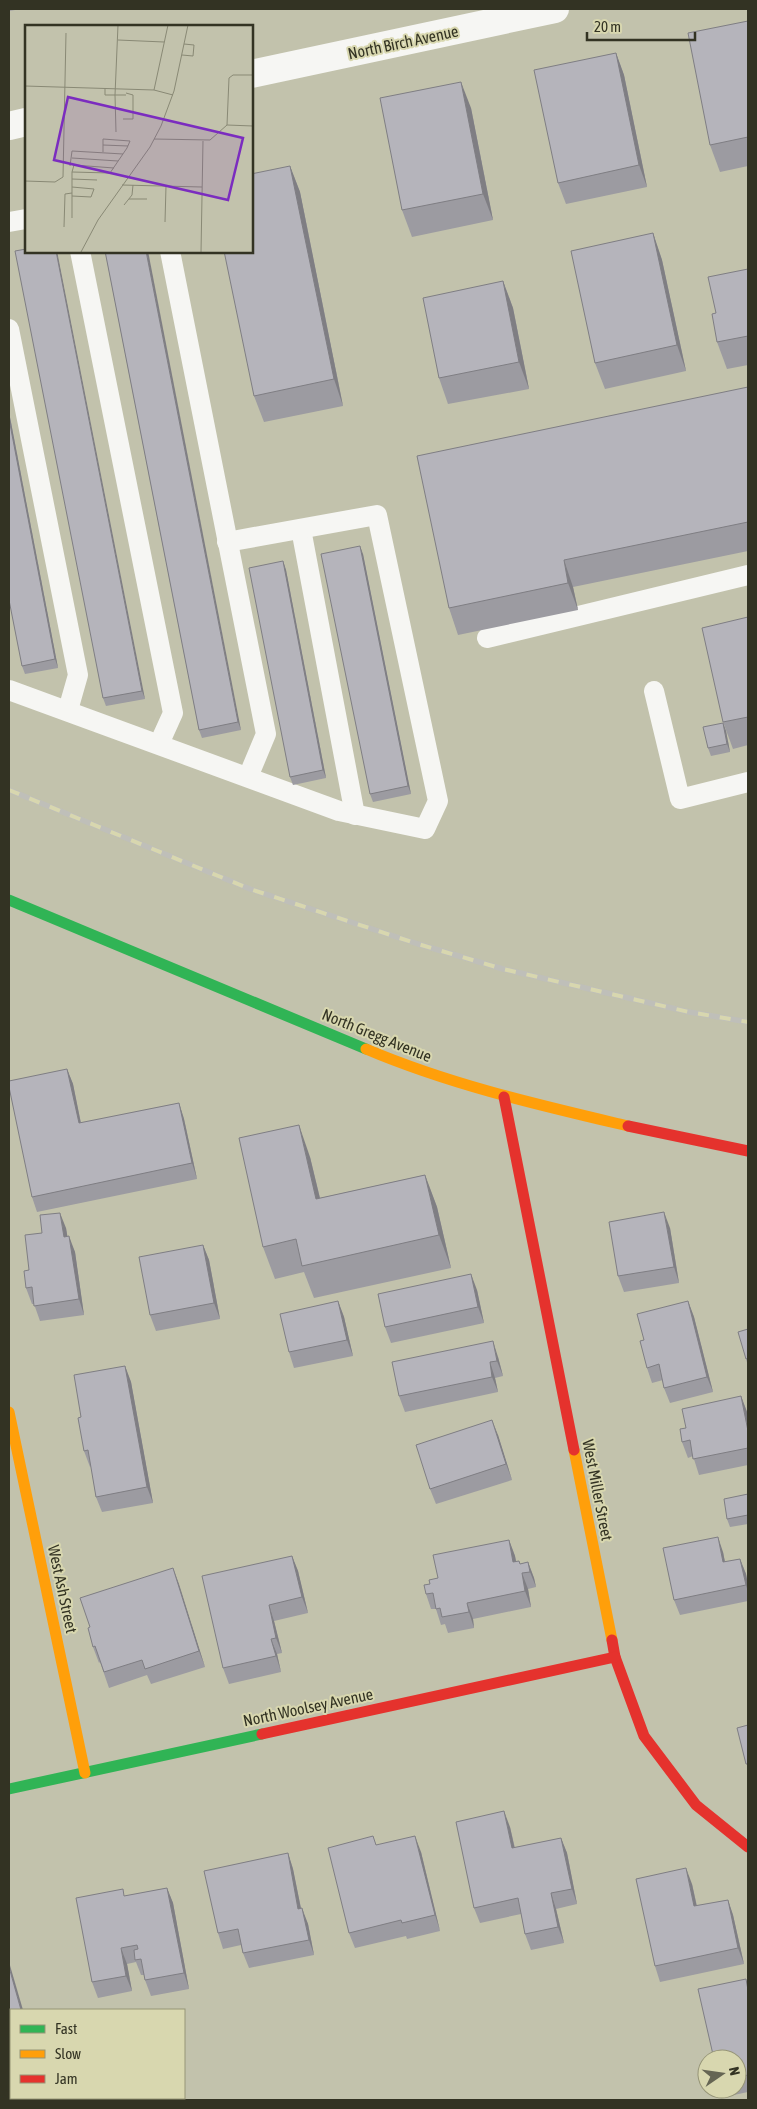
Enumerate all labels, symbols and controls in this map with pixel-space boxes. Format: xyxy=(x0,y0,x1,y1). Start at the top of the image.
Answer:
scale bar xyxy=(587,10,694,42)
text: 20 m xyxy=(594,18,621,35)
street label: North Birch Avenue xyxy=(346,22,460,62)
inset map xyxy=(25,25,252,252)
street label: North Gregg Avenue xyxy=(319,1005,434,1066)
street label: West Miller Street xyxy=(579,1438,617,1543)
street label: West Ash Street xyxy=(45,1543,81,1635)
street label: North Woolsey Avenue xyxy=(241,1684,375,1731)
legend xyxy=(10,2009,185,2099)
text: Fast xyxy=(55,2020,77,2037)
text: Slow xyxy=(55,2045,81,2062)
north arrow xyxy=(697,2049,747,2099)
text: N xyxy=(726,2065,743,2077)
text: Jam xyxy=(55,2070,78,2087)

